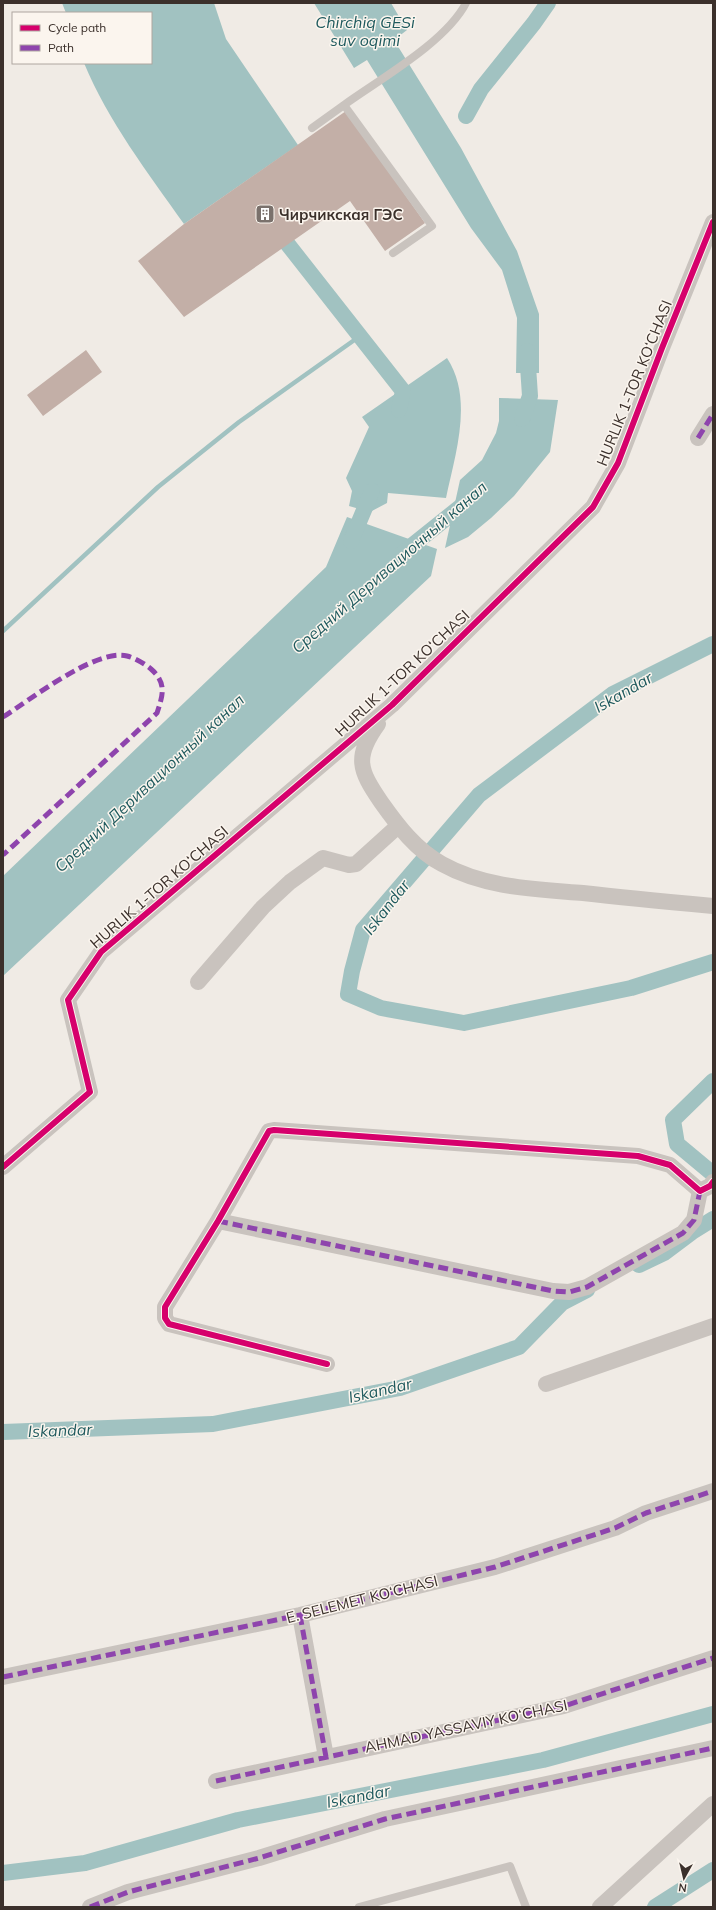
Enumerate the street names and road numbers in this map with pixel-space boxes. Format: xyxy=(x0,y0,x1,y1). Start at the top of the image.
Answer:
street label: HURLIK 1-TOR KO‘CHASI xyxy=(592,297,676,469)
street label: HURLIK 1-TOR KO‘CHASI xyxy=(331,606,473,740)
street label: HURLIK 1-TOR KO‘CHASI xyxy=(86,822,232,952)
street label: E. SELEMET KO‘CHASI xyxy=(284,1571,440,1627)
street label: AHMAD YASSAVIY KO‘CHASI xyxy=(363,1695,569,1757)

